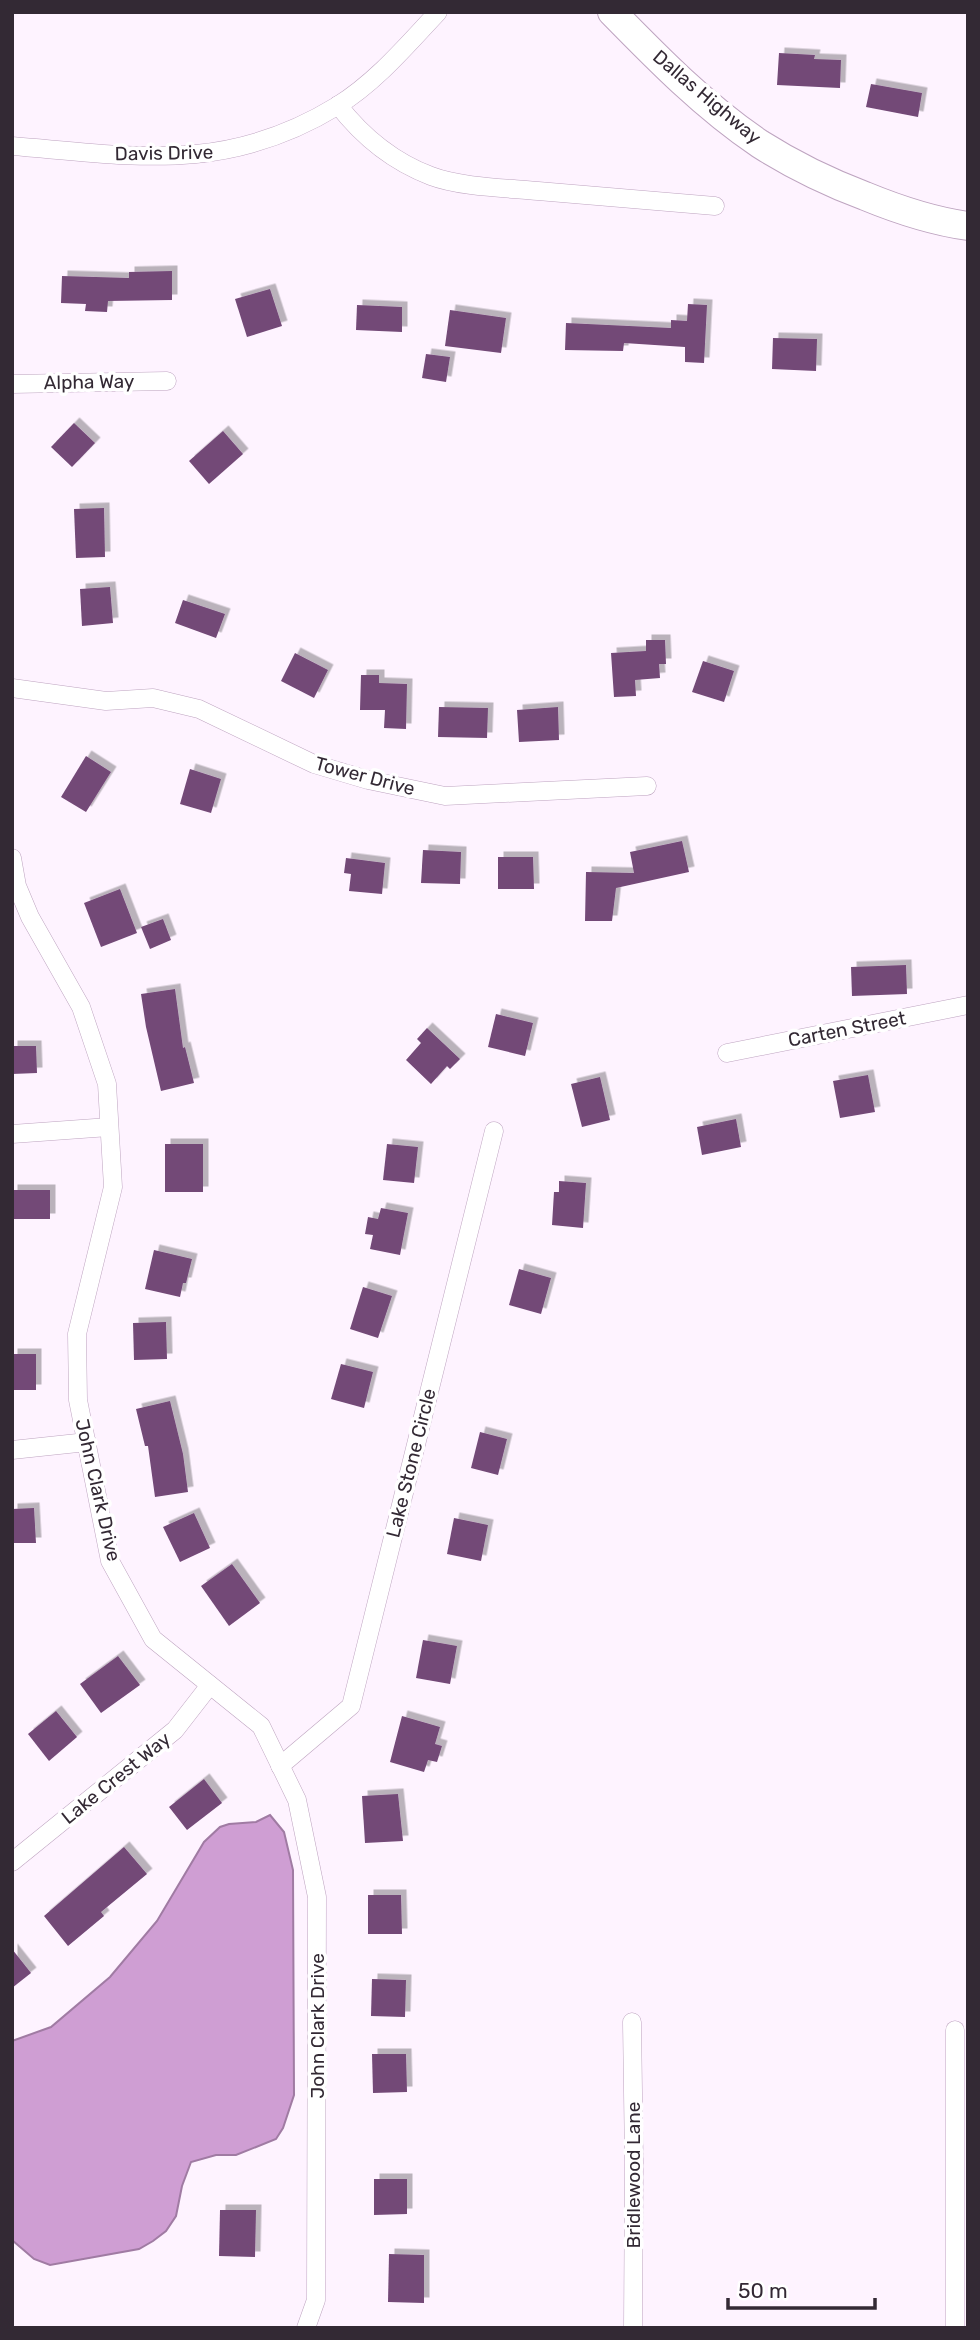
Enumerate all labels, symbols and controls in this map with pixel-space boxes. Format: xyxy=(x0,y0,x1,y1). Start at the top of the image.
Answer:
street label: Dallas Highway xyxy=(648,45,766,149)
street label: Davis Drive xyxy=(115,141,213,165)
street label: Alpha Way xyxy=(43,370,135,394)
street label: Tower Drive xyxy=(312,752,418,800)
street label: Carten Street xyxy=(786,1006,908,1052)
street label: Lake Stone Circle xyxy=(381,1386,441,1540)
street label: John Clark Drive xyxy=(70,1416,126,1564)
street label: Lake Crest Way xyxy=(57,1727,175,1829)
street label: John Clark Drive xyxy=(306,1953,329,2099)
street label: Bridlewood Lane xyxy=(622,2102,645,2248)
scale bar xyxy=(728,2266,875,2310)
text: 50 m xyxy=(738,2278,788,2303)

